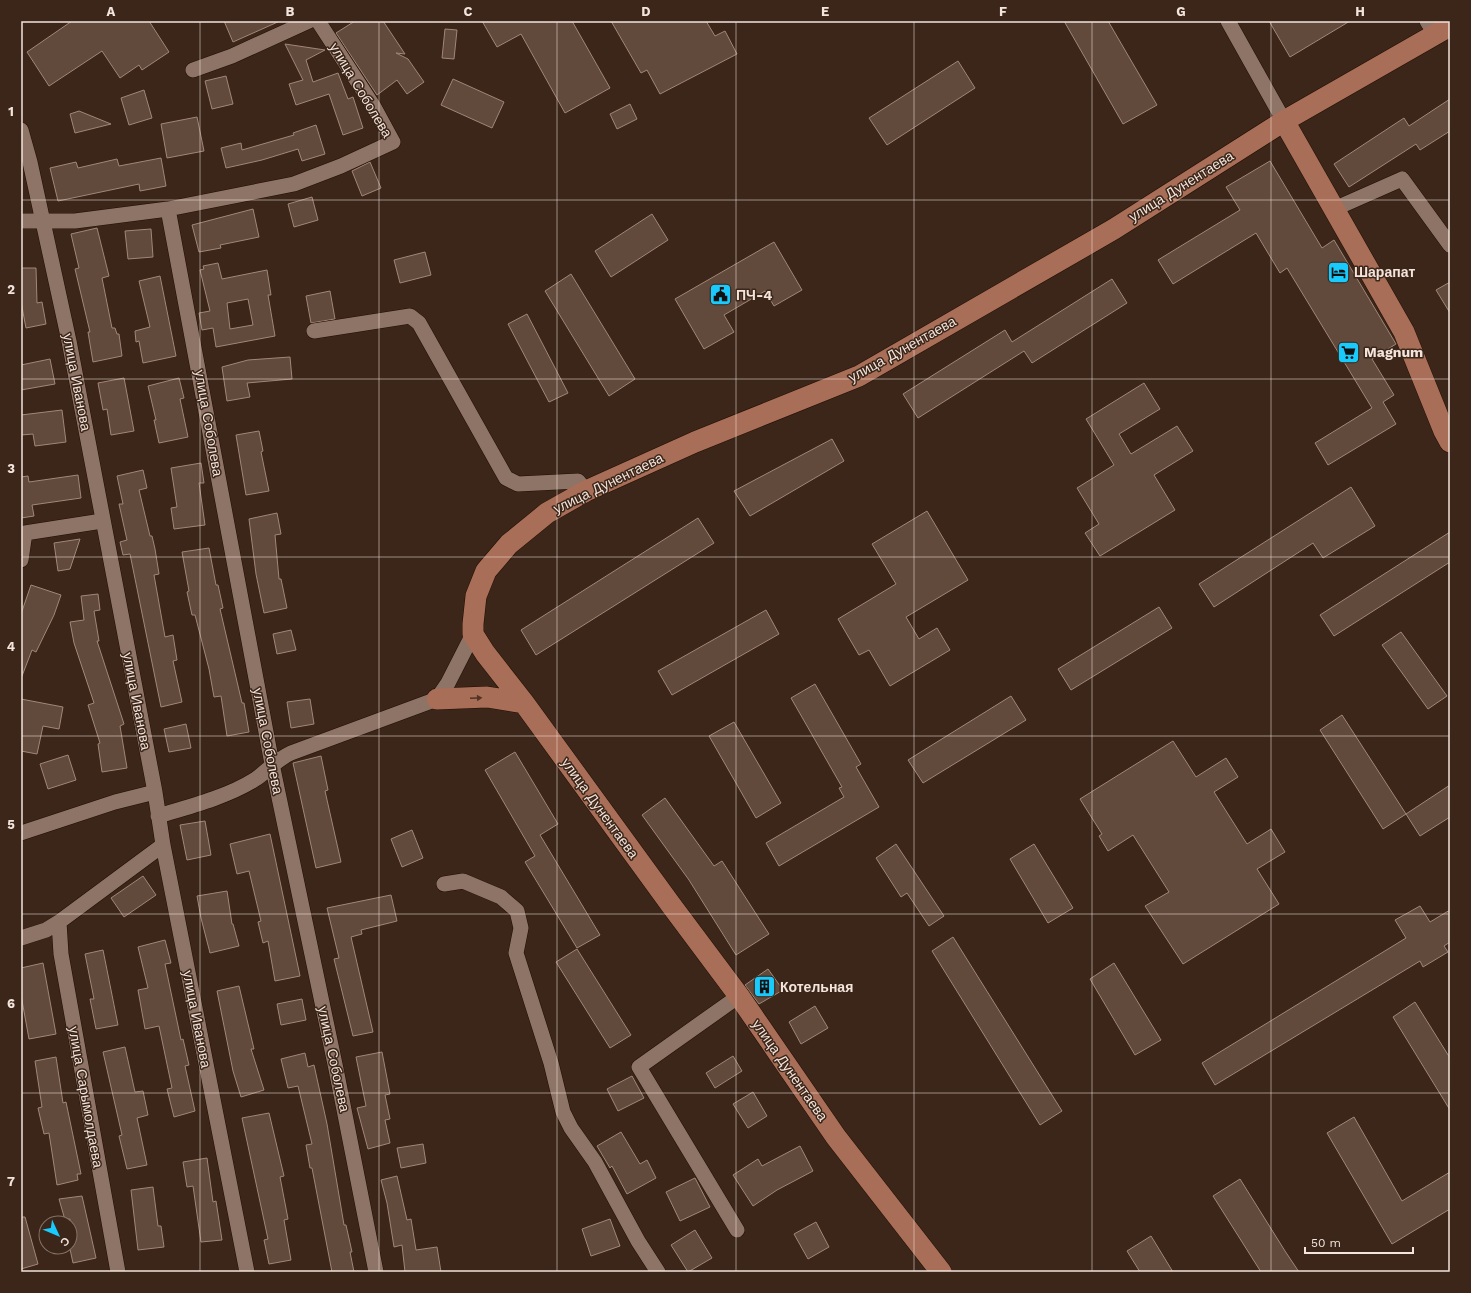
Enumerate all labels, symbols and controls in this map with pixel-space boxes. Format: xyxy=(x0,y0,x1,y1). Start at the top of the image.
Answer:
text: A xyxy=(107,4,116,19)
text: B xyxy=(286,4,295,19)
text: C xyxy=(464,4,473,19)
text: D xyxy=(641,4,651,19)
text: E xyxy=(821,4,829,19)
text: F xyxy=(999,4,1007,19)
text: G xyxy=(1176,4,1186,19)
text: H xyxy=(1355,4,1365,19)
street label: улица Соболева xyxy=(326,40,396,140)
text: 1 xyxy=(8,104,14,119)
street label: улица Дунентаева xyxy=(1126,147,1236,225)
hotel icon: Шарапат xyxy=(1325,259,1351,285)
place label: Шарапат xyxy=(1354,264,1415,280)
text: 2 xyxy=(7,282,15,297)
public building icon: ПЧ-4 xyxy=(707,282,733,308)
place label: ПЧ-4 xyxy=(736,287,772,303)
street label: улица Дунентаева xyxy=(846,313,959,385)
street label: улица Иванова xyxy=(60,332,94,432)
supermarket icon: Magnum xyxy=(1335,339,1361,365)
place label: Magnum xyxy=(1364,344,1423,360)
street label: улица Соболева xyxy=(192,369,226,478)
street label: улица Дунентаева xyxy=(550,449,666,517)
text: 3 xyxy=(7,461,15,476)
text: 4 xyxy=(7,639,16,654)
street label: улица Иванова xyxy=(120,651,154,751)
street label: улица Соболева xyxy=(250,687,286,796)
one-way arrow xyxy=(470,694,482,701)
street label: улица Дунентаева xyxy=(558,755,642,861)
text: 5 xyxy=(7,817,15,832)
street label: улица Иванова xyxy=(180,969,214,1069)
building icon: Котельная xyxy=(751,974,777,1000)
place label: Котельная xyxy=(780,979,853,995)
text: 6 xyxy=(7,996,15,1011)
street label: улица Соболева xyxy=(315,1005,353,1114)
street label: улица Дунентаева xyxy=(749,1016,831,1124)
street label: улица Сарымолдаева xyxy=(66,1025,106,1169)
text: 7 xyxy=(7,1174,15,1189)
north arrow xyxy=(38,1215,78,1255)
scale bar xyxy=(1305,1229,1413,1255)
text: С xyxy=(57,1234,72,1249)
text: 50 m xyxy=(1311,1236,1341,1250)

